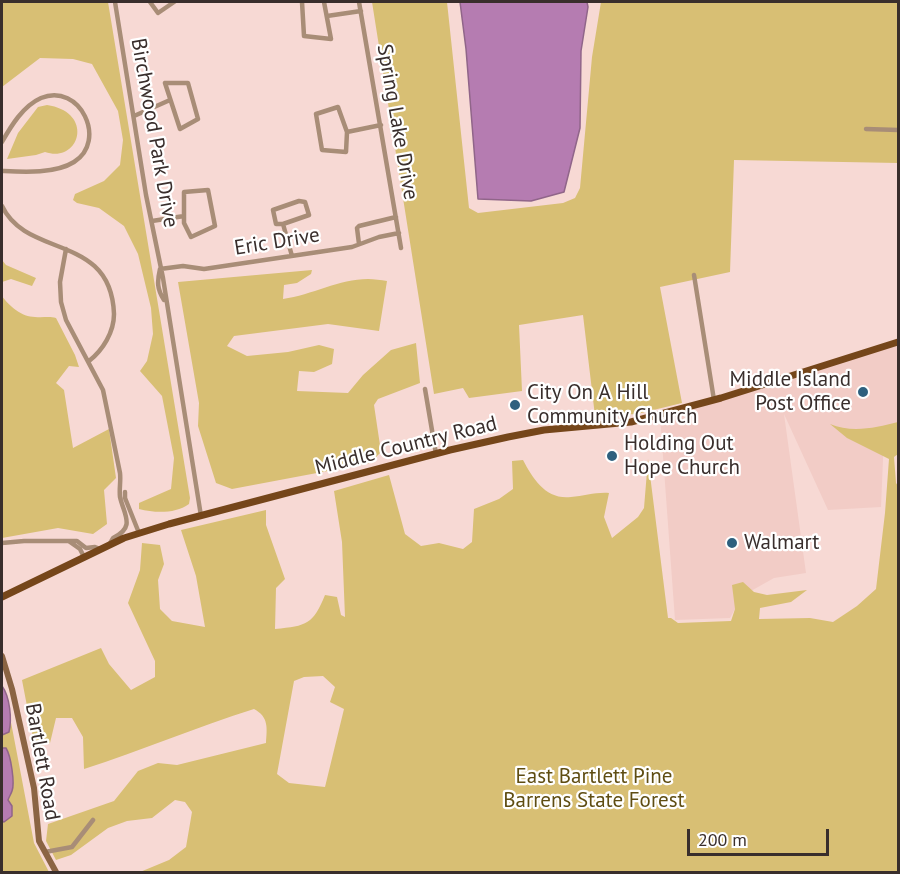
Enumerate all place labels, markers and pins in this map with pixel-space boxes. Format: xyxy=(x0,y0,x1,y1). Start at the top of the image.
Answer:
place label: Middle Island Post Office xyxy=(729,367,851,417)
place label: City On A Hill Community Church xyxy=(527,380,697,430)
marker: Middle Island Post Office xyxy=(856,385,870,399)
marker: City On A Hill Community Church xyxy=(508,398,522,412)
place label: Holding Out Hope Church xyxy=(624,431,740,481)
marker: Holding Out Hope Church xyxy=(605,449,619,463)
place label: Walmart xyxy=(744,530,819,556)
marker: Walmart xyxy=(725,536,739,550)

